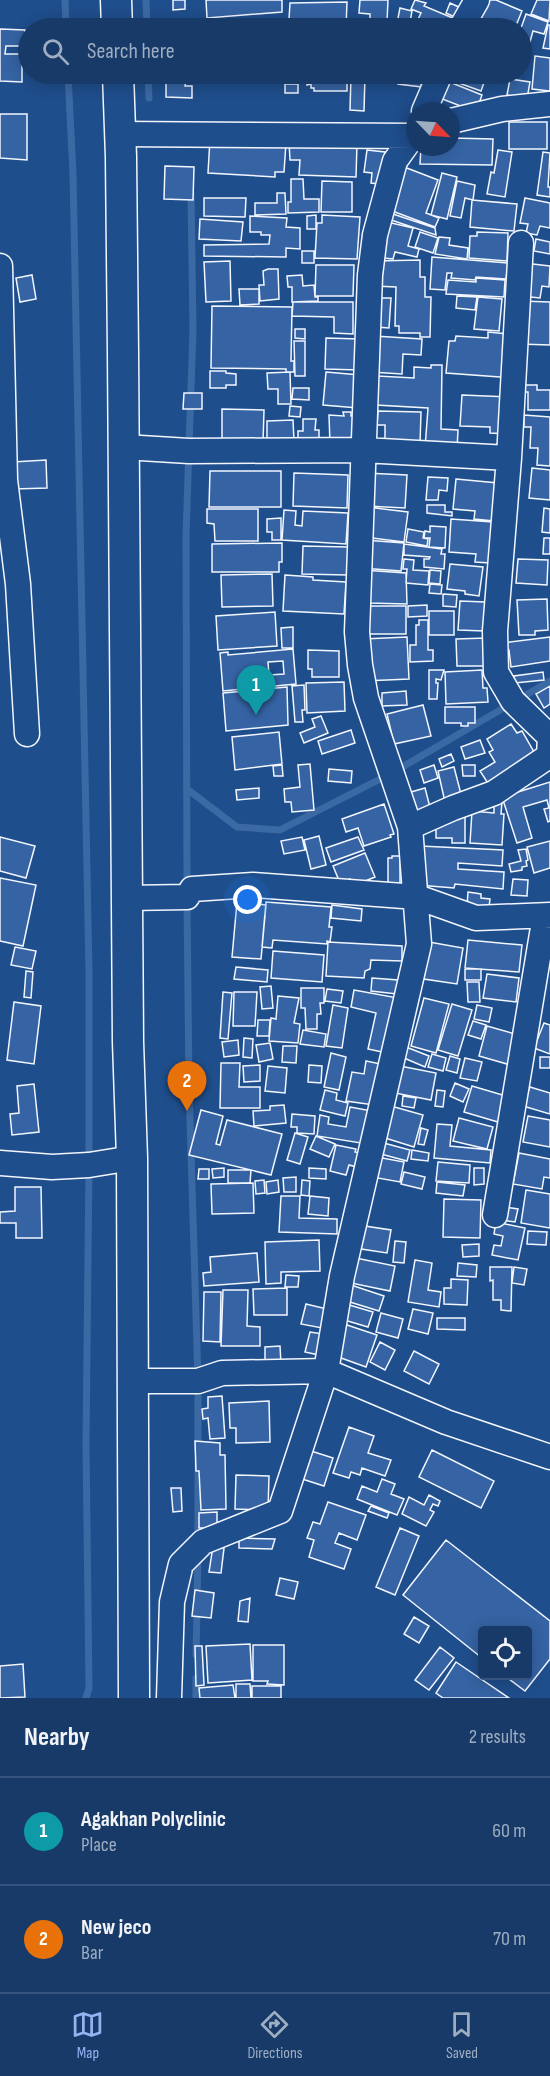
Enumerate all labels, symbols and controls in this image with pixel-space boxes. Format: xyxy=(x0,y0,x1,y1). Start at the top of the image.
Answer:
search box xyxy=(18,18,532,84)
icon: search xyxy=(39,35,72,68)
text: Search here xyxy=(87,38,174,65)
north arrow xyxy=(406,102,460,156)
pin: 1 xyxy=(236,666,276,715)
your location xyxy=(233,885,262,914)
pin: 2 xyxy=(168,1062,207,1111)
map controls xyxy=(478,1626,532,1680)
button: locate xyxy=(478,1626,532,1680)
text: Nearby xyxy=(24,1722,90,1753)
text: 2 results xyxy=(469,1725,526,1749)
text: Agakhan Polyclinic xyxy=(81,1806,226,1833)
text: 1 xyxy=(40,1819,47,1843)
text: 60 m xyxy=(492,1819,526,1843)
text: Place xyxy=(81,1833,117,1857)
text: New jeco xyxy=(81,1914,151,1941)
text: 2 xyxy=(39,1927,48,1951)
text: 70 m xyxy=(493,1927,526,1951)
text: Bar xyxy=(81,1941,103,1965)
tab: Map xyxy=(71,2008,104,2063)
tab: Directions xyxy=(247,2008,302,2063)
tab: Saved xyxy=(445,2008,478,2063)

